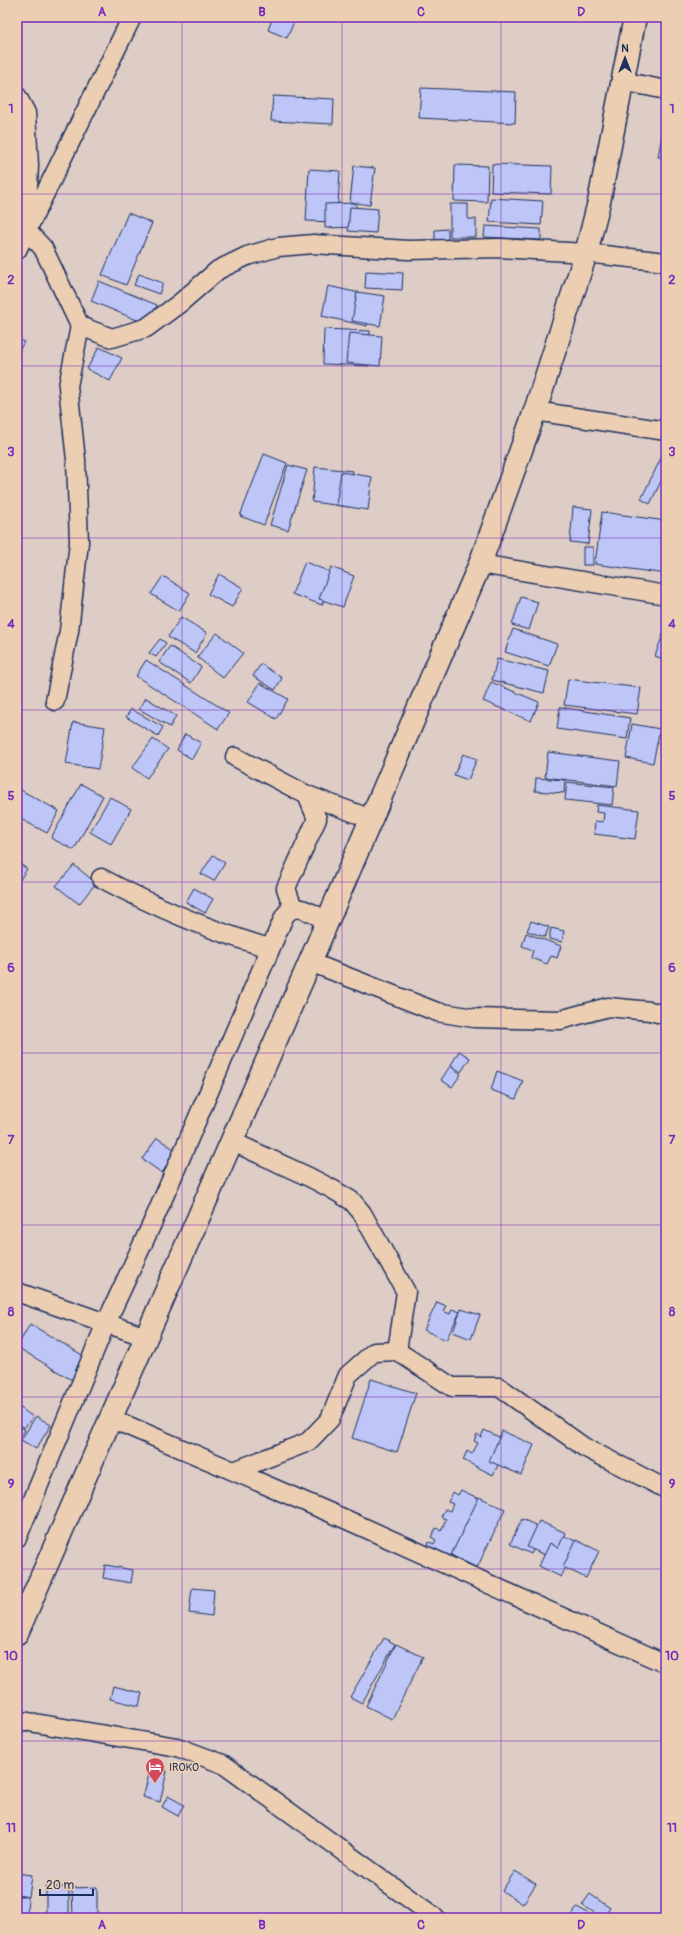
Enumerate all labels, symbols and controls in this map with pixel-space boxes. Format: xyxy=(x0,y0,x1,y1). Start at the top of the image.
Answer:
text: A xyxy=(98,4,107,20)
text: B xyxy=(258,4,266,20)
text: C xyxy=(417,4,425,20)
text: D xyxy=(577,4,585,20)
north arrow xyxy=(605,38,645,78)
text: N xyxy=(621,42,629,55)
text: 1 xyxy=(8,101,14,117)
text: 1 xyxy=(669,101,675,117)
text: 2 xyxy=(7,272,15,288)
text: 2 xyxy=(668,272,676,288)
text: 3 xyxy=(7,444,15,460)
text: 3 xyxy=(668,444,676,460)
text: 4 xyxy=(7,616,15,632)
text: 4 xyxy=(668,616,676,632)
text: 5 xyxy=(7,788,15,804)
text: 5 xyxy=(668,788,676,804)
text: 6 xyxy=(7,960,15,976)
text: 6 xyxy=(668,960,676,976)
text: 7 xyxy=(8,1132,15,1148)
text: 7 xyxy=(669,1132,676,1148)
text: 8 xyxy=(8,1304,15,1320)
text: 8 xyxy=(669,1304,676,1320)
text: 9 xyxy=(8,1476,15,1492)
text: 9 xyxy=(669,1476,676,1492)
text: 10 xyxy=(4,1648,18,1664)
text: 10 xyxy=(665,1648,679,1664)
hotel icon: IROKO xyxy=(144,1756,166,1784)
place label: IROKO xyxy=(169,1761,199,1774)
text: 11 xyxy=(6,1820,16,1836)
text: 11 xyxy=(667,1820,677,1836)
scale bar xyxy=(40,1871,93,1897)
text: 20 m xyxy=(46,1878,75,1893)
text: A xyxy=(98,1917,107,1933)
text: B xyxy=(258,1917,266,1933)
text: C xyxy=(417,1917,425,1933)
text: D xyxy=(577,1917,585,1933)

